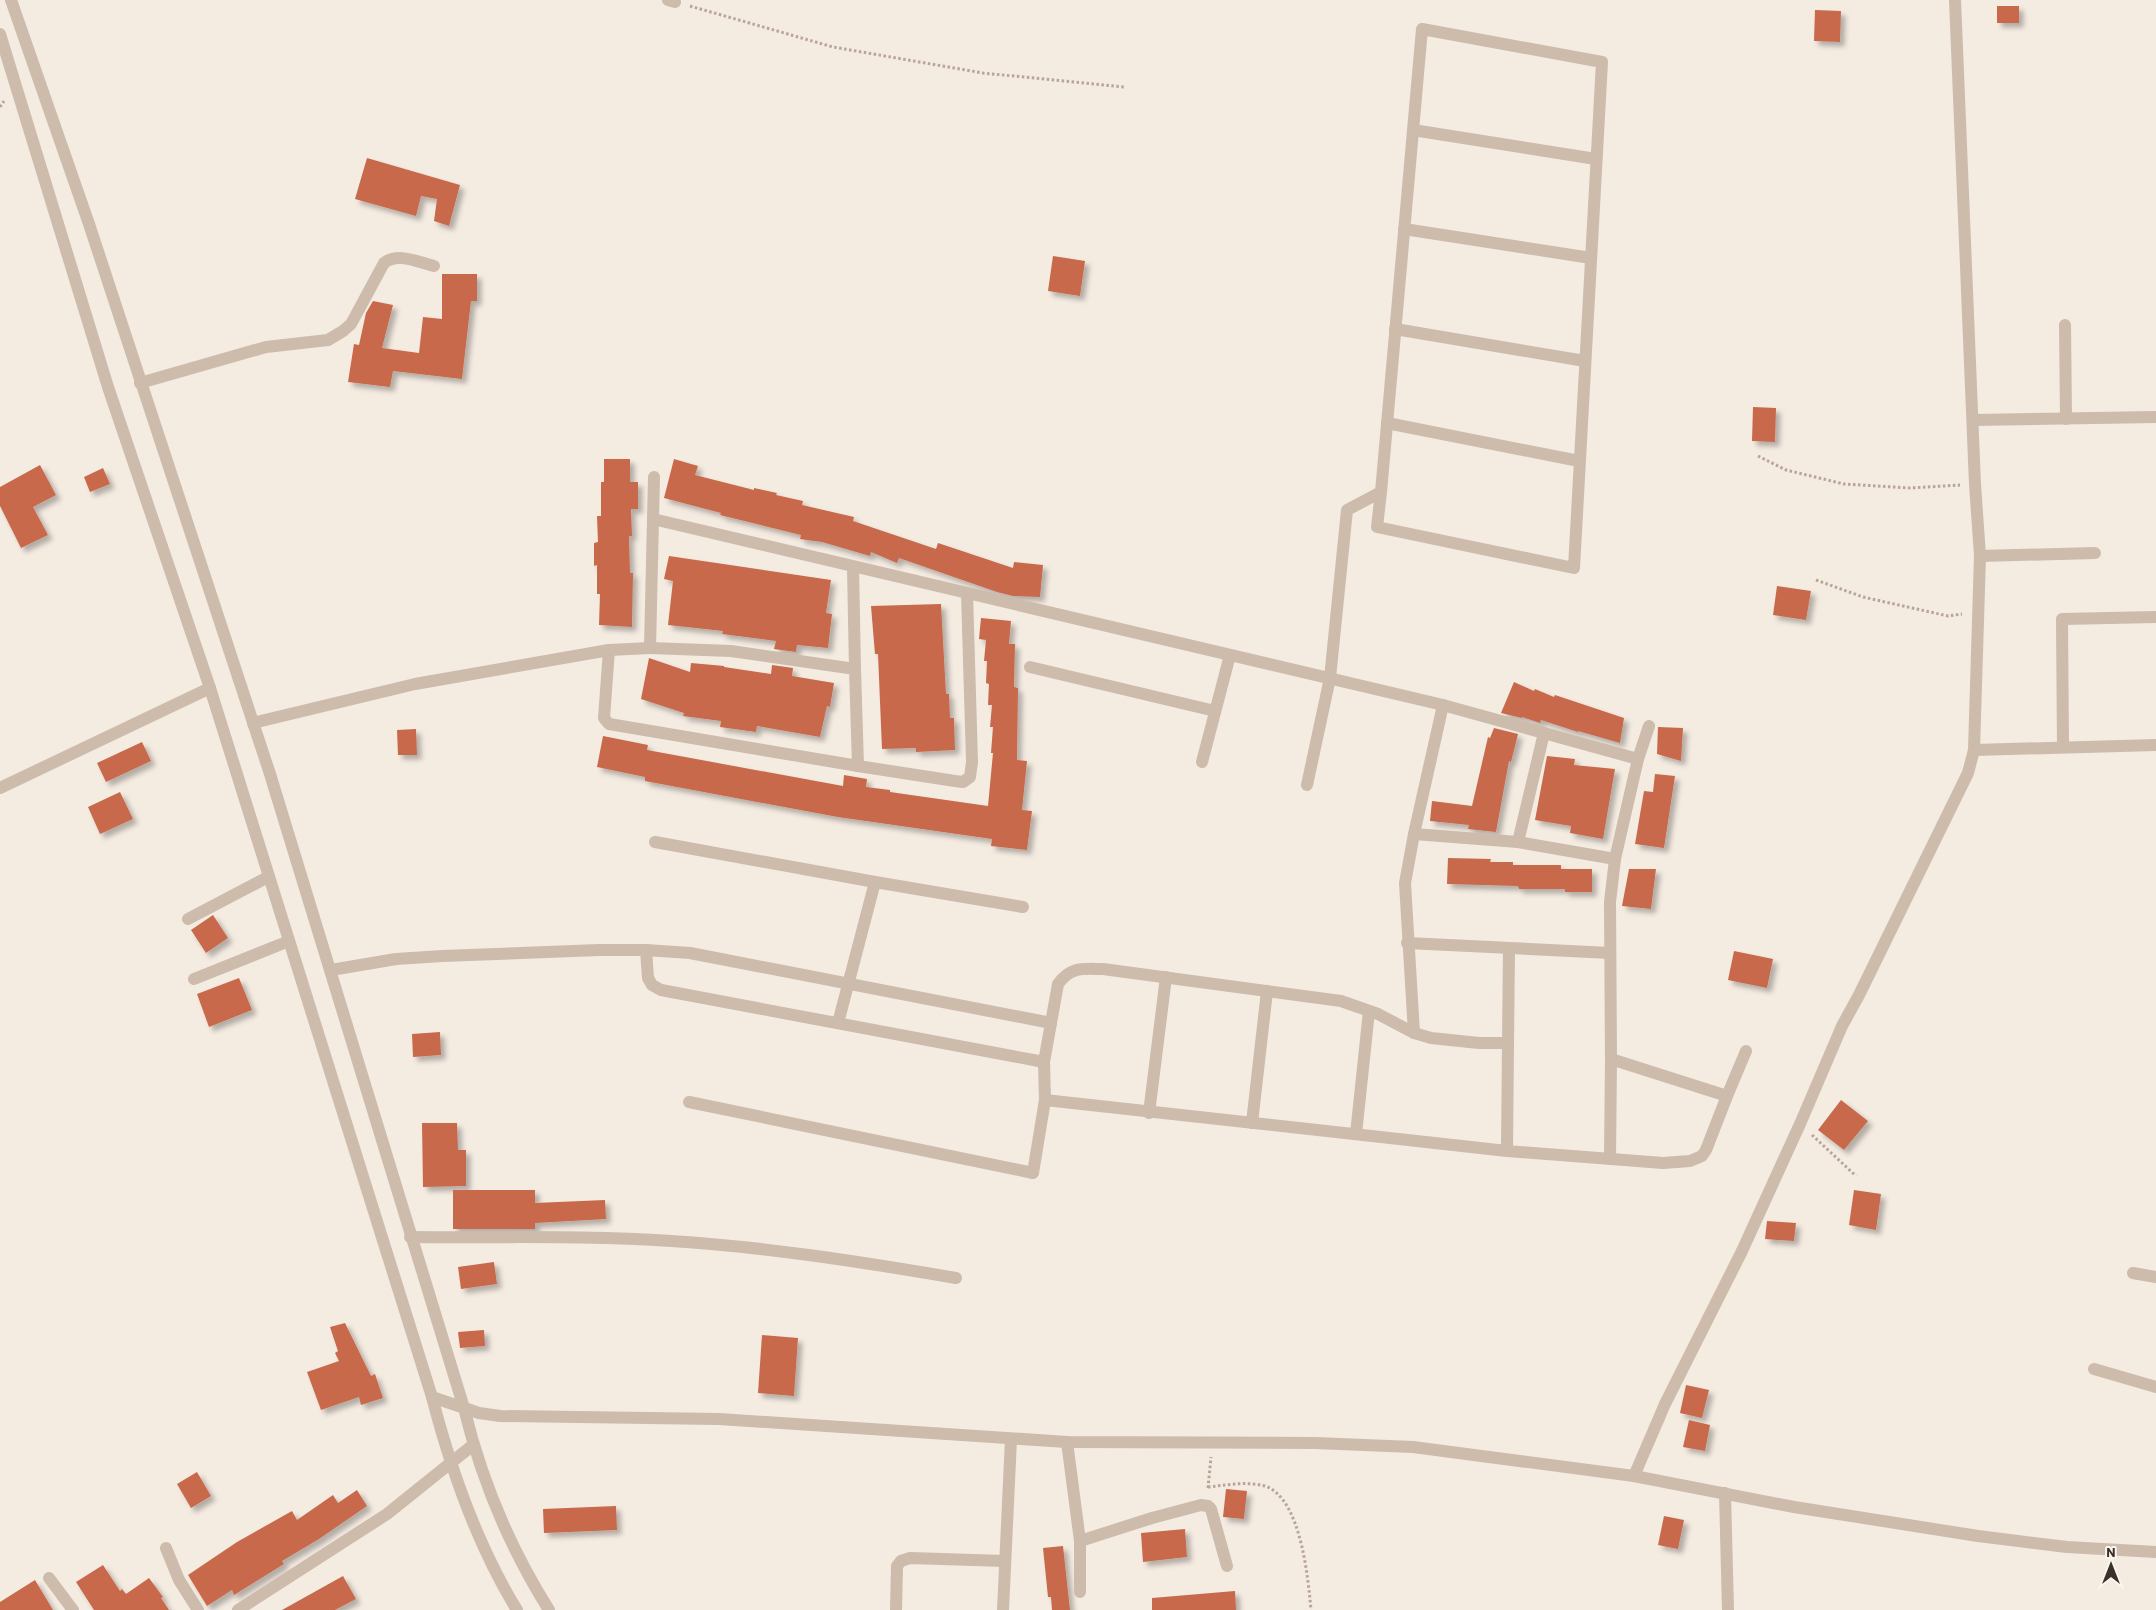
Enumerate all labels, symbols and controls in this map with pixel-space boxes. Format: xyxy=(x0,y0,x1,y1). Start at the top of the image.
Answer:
north arrow xyxy=(2086,1540,2136,1590)
text: N xyxy=(2106,1543,2116,1560)

